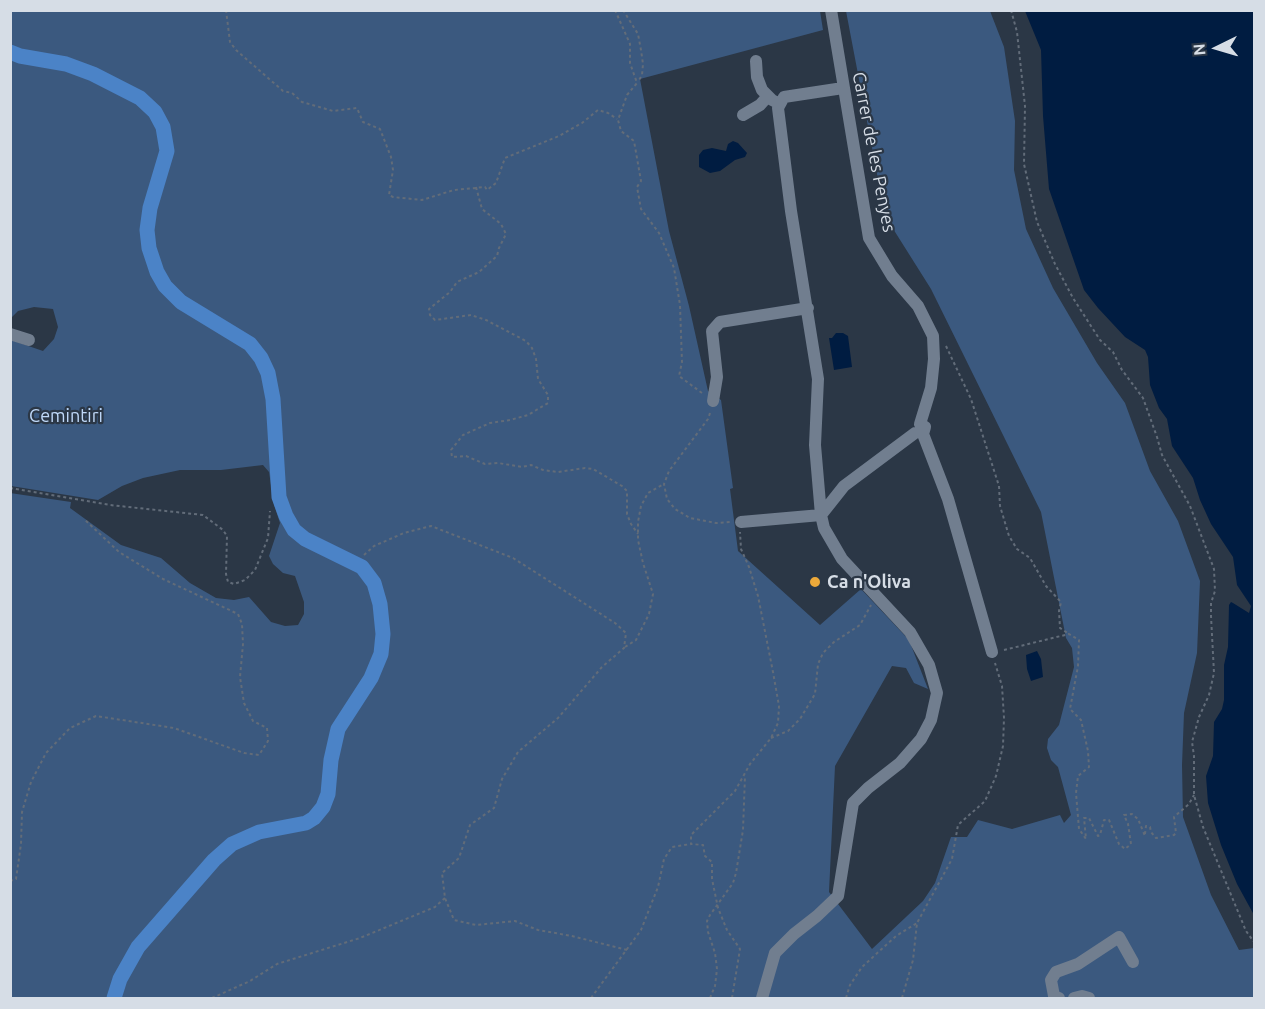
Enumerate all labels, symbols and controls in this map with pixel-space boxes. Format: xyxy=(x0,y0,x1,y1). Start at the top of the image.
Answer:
north arrow xyxy=(1187,18,1247,78)
text: N xyxy=(1190,43,1209,56)
street label: Carrer de les Penyes xyxy=(848,70,900,234)
park label: Cemintiri xyxy=(29,405,103,427)
place label: Ca n'Oliva xyxy=(827,571,911,593)
marker: Ca n'Oliva xyxy=(808,575,822,589)

